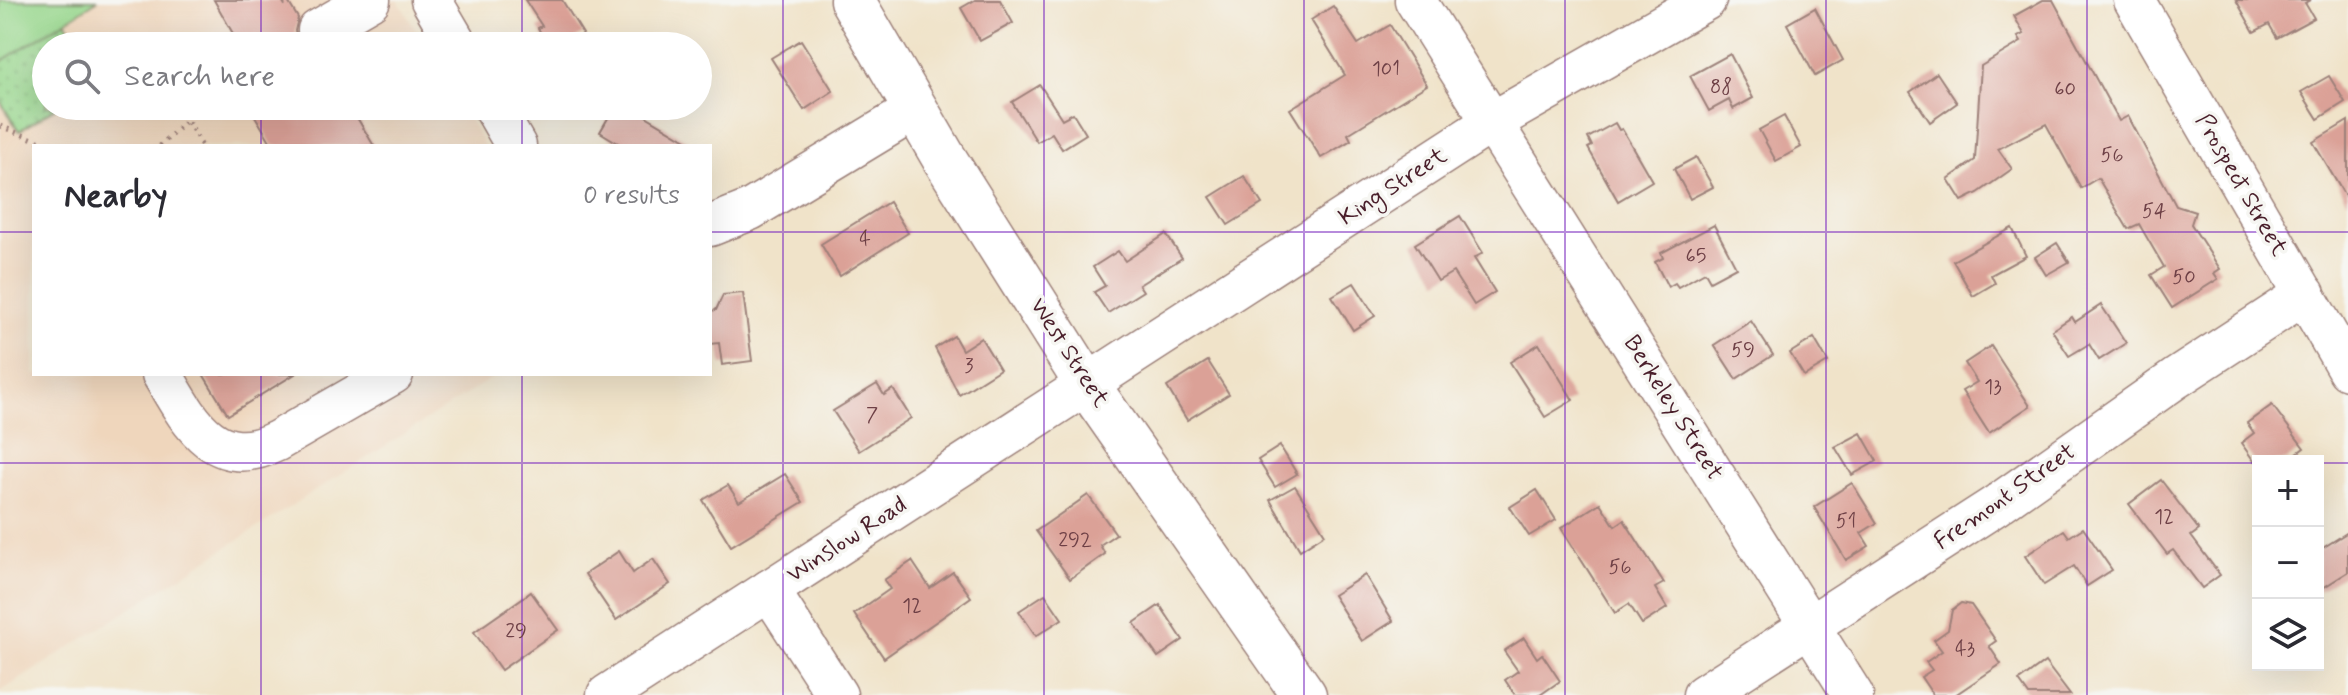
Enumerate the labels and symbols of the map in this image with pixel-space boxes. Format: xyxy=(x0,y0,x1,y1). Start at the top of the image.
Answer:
house number: 101 xyxy=(1372,56,1400,83)
house number: 88 xyxy=(1710,74,1732,101)
house number: 60 xyxy=(2054,76,2076,103)
street label: Prospect Street xyxy=(2188,108,2294,262)
street label: King Street xyxy=(1333,141,1454,235)
house number: 56 xyxy=(2100,142,2124,169)
house number: 54 xyxy=(2142,198,2166,225)
house number: 4 xyxy=(859,226,871,253)
house number: 65 xyxy=(1686,243,1706,270)
house number: 50 xyxy=(2172,264,2196,291)
street label: West Street xyxy=(1022,292,1116,414)
street label: Berkeley Street xyxy=(1616,330,1730,486)
house number: 59 xyxy=(1731,337,1755,364)
house number: 3 xyxy=(964,353,974,380)
house number: 13 xyxy=(1984,374,2002,401)
house number: 7 xyxy=(866,402,878,429)
street label: Fremont Street xyxy=(1928,437,2082,557)
street label: Winslow Road xyxy=(781,490,913,590)
house number: 12 xyxy=(2154,504,2174,531)
house number: 51 xyxy=(1836,508,1856,535)
house number: 292 xyxy=(1058,527,1092,554)
house number: 56 xyxy=(1608,554,1632,581)
house number: 12 xyxy=(902,593,922,620)
house number: 29 xyxy=(505,618,527,645)
house number: 43 xyxy=(1955,636,1975,663)

